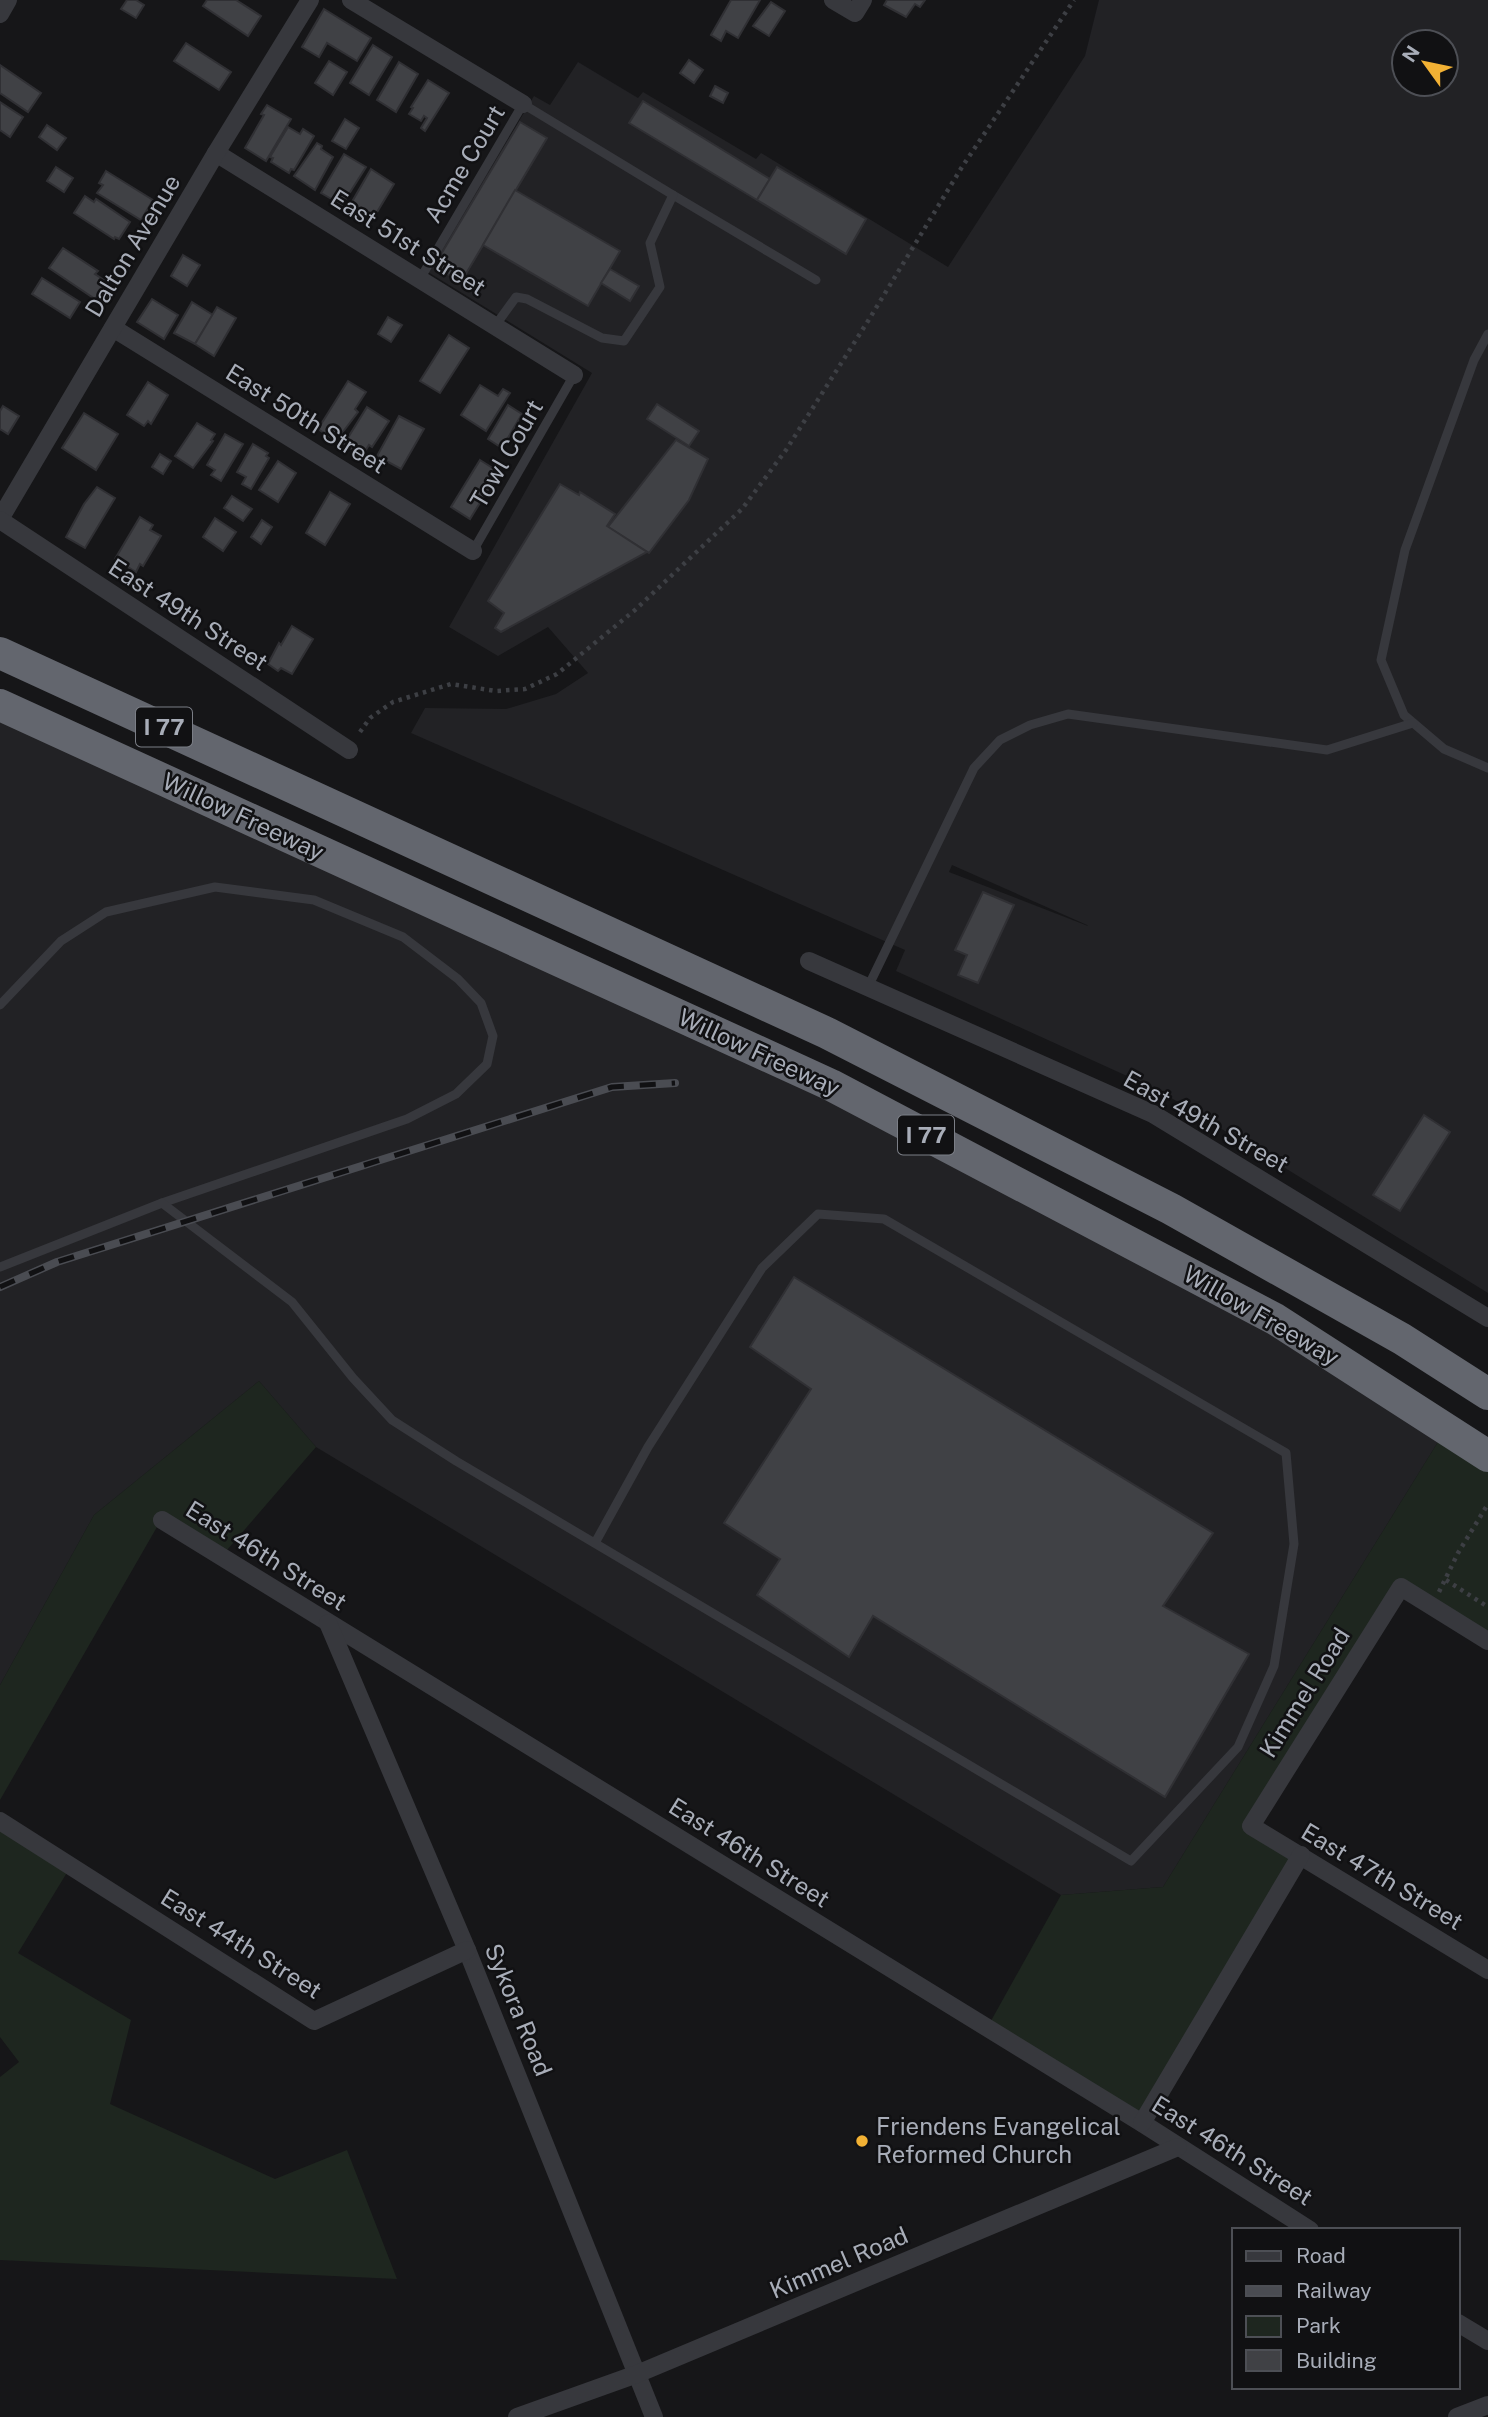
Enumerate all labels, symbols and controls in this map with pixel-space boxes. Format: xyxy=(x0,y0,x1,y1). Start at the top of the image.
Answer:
north arrow xyxy=(1390,28,1460,98)
text: N xyxy=(1397,42,1424,66)
street label: Acme Court xyxy=(418,100,510,227)
street label: Dalton Avenue xyxy=(79,169,186,322)
street label: East 51st Street xyxy=(326,183,491,301)
street label: East 50th Street xyxy=(221,358,392,479)
street label: Towl Court xyxy=(464,394,548,513)
street label: East 49th Street xyxy=(104,552,273,676)
road number: I 77 xyxy=(136,708,192,747)
street label: Willow Freeway xyxy=(158,766,329,866)
street label: Willow Freeway xyxy=(674,1002,845,1102)
street label: East 49th Street xyxy=(1119,1064,1294,1178)
road number: I 77 xyxy=(898,1116,954,1154)
street label: Willow Freeway xyxy=(1179,1259,1344,1371)
street label: East 46th Street xyxy=(181,1495,352,1616)
street label: Kimmel Road xyxy=(1253,1622,1355,1762)
street label: East 46th Street xyxy=(664,1792,835,1913)
street label: East 47th Street xyxy=(1297,1817,1468,1935)
street label: East 44th Street xyxy=(156,1882,327,2004)
street label: Sykora Road xyxy=(480,1939,558,2080)
street label: East 46th Street xyxy=(1147,2090,1318,2211)
place label: Friendens Evangelical Reformed Church xyxy=(876,2112,1121,2168)
marker: Friendens Evangelical Reformed Church xyxy=(854,2133,870,2149)
street label: Kimmel Road xyxy=(765,2220,912,2304)
legend xyxy=(1232,2228,1460,2389)
text: Road xyxy=(1296,2243,1346,2268)
text: Railway xyxy=(1296,2278,1372,2303)
text: Park xyxy=(1296,2313,1341,2338)
text: Building xyxy=(1296,2348,1377,2373)

